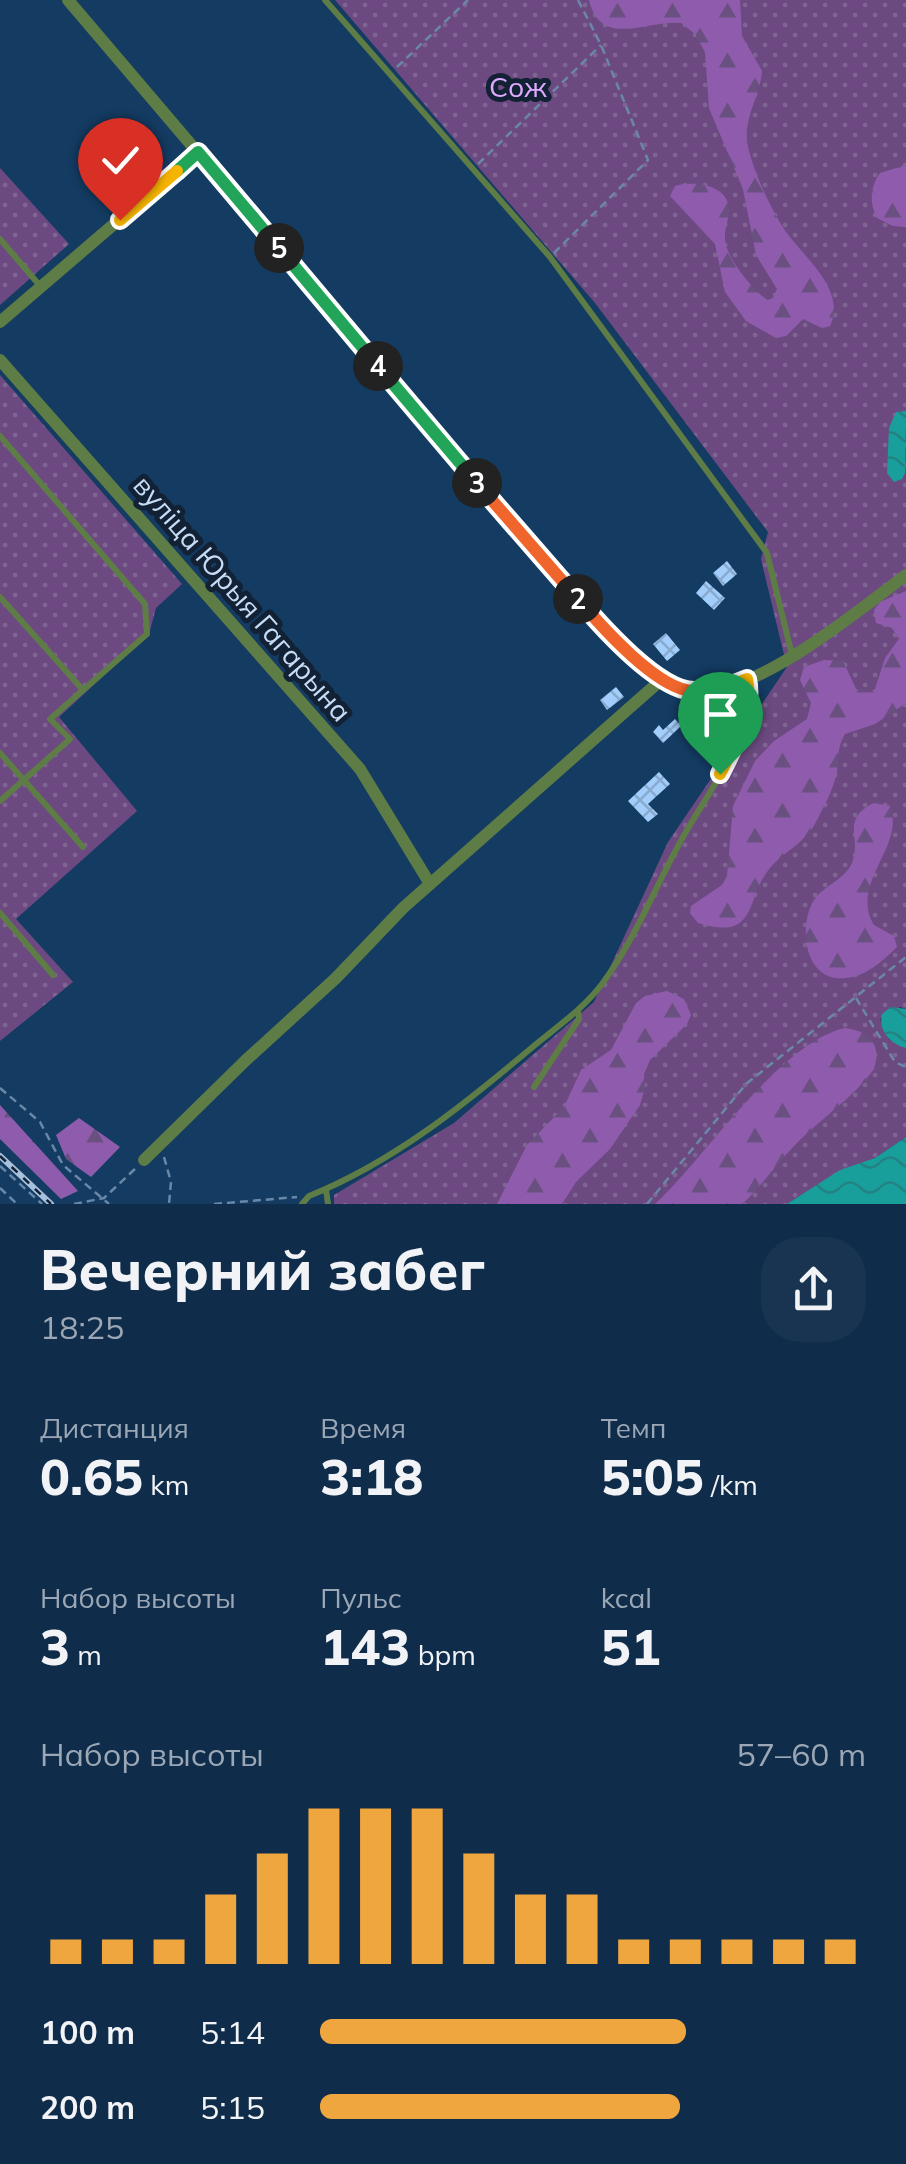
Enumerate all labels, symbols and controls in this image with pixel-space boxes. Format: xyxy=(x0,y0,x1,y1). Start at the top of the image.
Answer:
park label: Сож xyxy=(489,69,547,104)
pin xyxy=(78,118,163,221)
icon: check xyxy=(93,133,148,188)
pin: 5 xyxy=(254,223,304,273)
text: 5 xyxy=(271,230,287,265)
pin: 4 xyxy=(353,341,403,391)
text: 4 xyxy=(370,348,386,383)
pin: 3 xyxy=(452,458,502,508)
text: 3 xyxy=(469,465,485,500)
street label: вуліца Юрыя Гагарына xyxy=(127,468,359,728)
pin: 2 xyxy=(553,574,603,624)
text: 2 xyxy=(570,581,586,616)
pin xyxy=(678,672,763,775)
icon: arrive xyxy=(693,687,748,742)
text: Вечерний забег xyxy=(40,1235,485,1304)
button: share xyxy=(761,1237,866,1342)
text: 18:25 xyxy=(40,1307,124,1347)
text: Дистанция xyxy=(40,1410,189,1445)
text: Время xyxy=(320,1410,406,1445)
text: Темп xyxy=(601,1410,666,1445)
text: 0.65 xyxy=(40,1445,143,1508)
text: 3:18 xyxy=(320,1445,423,1508)
text: 5:05 xyxy=(601,1445,704,1508)
text: km xyxy=(143,1467,189,1502)
text: /km xyxy=(704,1467,758,1502)
text: Набор высоты xyxy=(40,1580,236,1615)
text: Пульс xyxy=(320,1580,402,1615)
text: kcal xyxy=(601,1580,652,1615)
text: 3 xyxy=(40,1615,70,1678)
text: 143 xyxy=(320,1615,410,1678)
text: 51 xyxy=(601,1615,661,1678)
text: m xyxy=(70,1637,102,1672)
text: bpm xyxy=(410,1637,476,1672)
text: Набор высоты xyxy=(40,1734,264,1774)
text: 57–60 m xyxy=(737,1734,866,1774)
text: 100 m xyxy=(40,2012,135,2052)
text: 5:14 xyxy=(200,2012,265,2052)
text: 200 m xyxy=(40,2087,135,2127)
text: 5:15 xyxy=(200,2087,265,2127)

